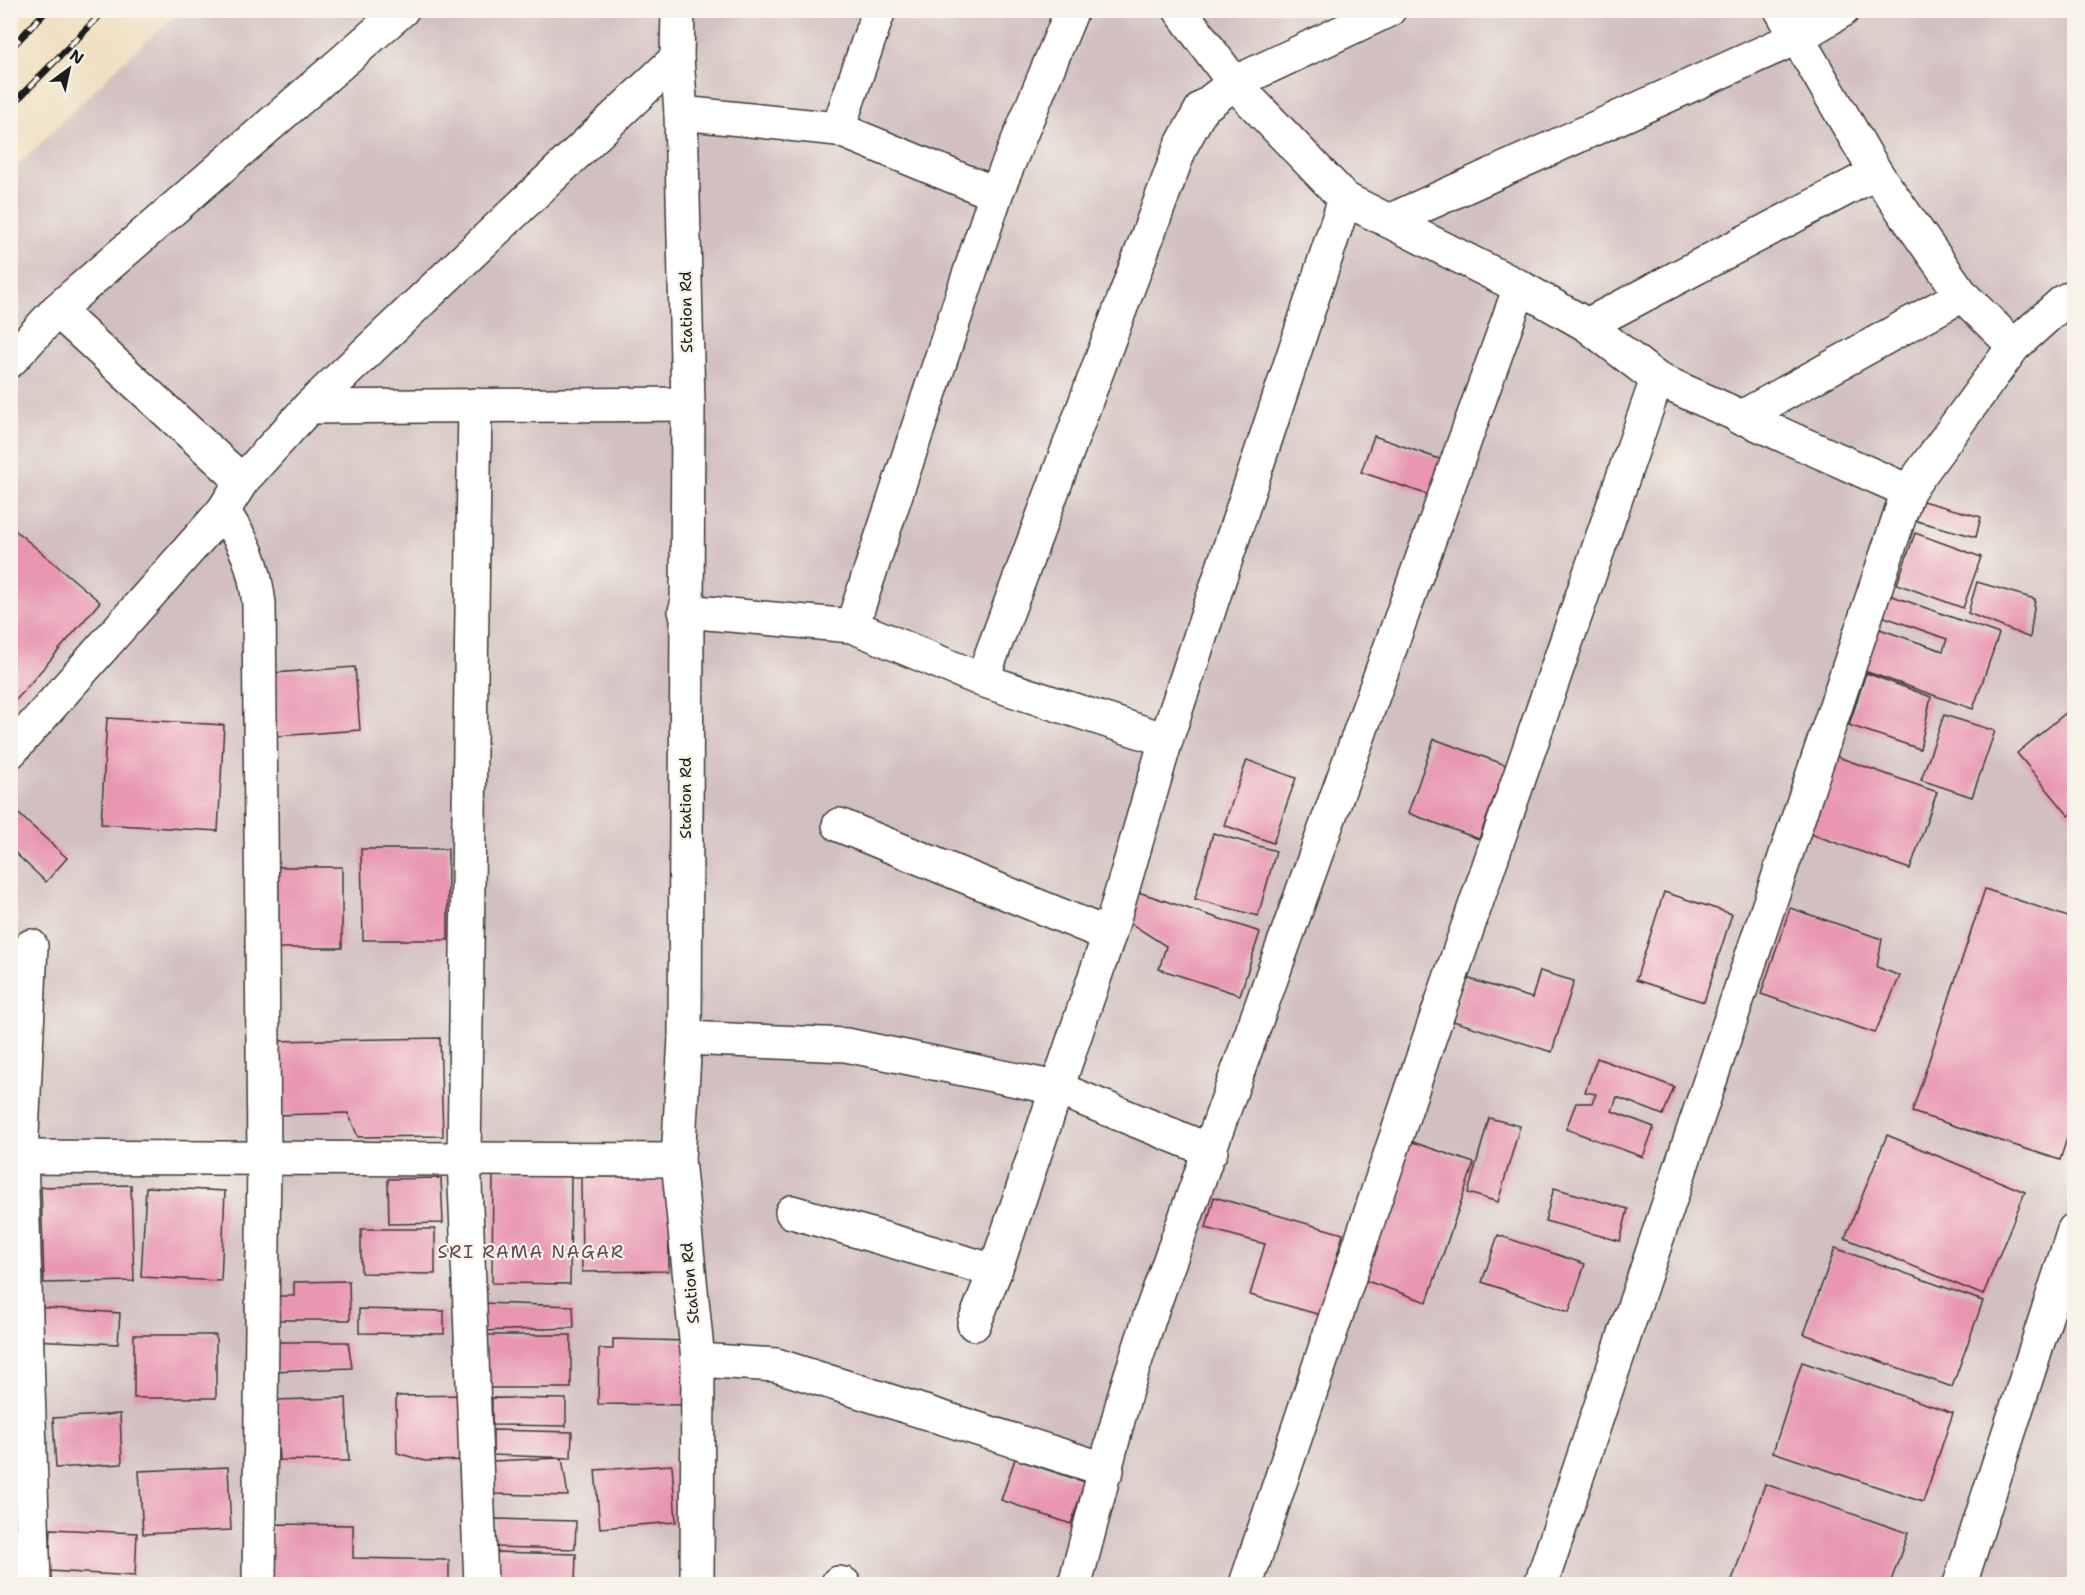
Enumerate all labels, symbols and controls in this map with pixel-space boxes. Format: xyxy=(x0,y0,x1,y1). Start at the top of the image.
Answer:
north arrow xyxy=(39,39,99,99)
text: N xyxy=(66,45,88,69)
street label: Station Rd xyxy=(675,271,697,353)
street label: Station Rd xyxy=(675,757,696,839)
district label: SRI RAMA NAGAR xyxy=(437,1240,625,1264)
street label: Station Rd xyxy=(676,1241,704,1325)

